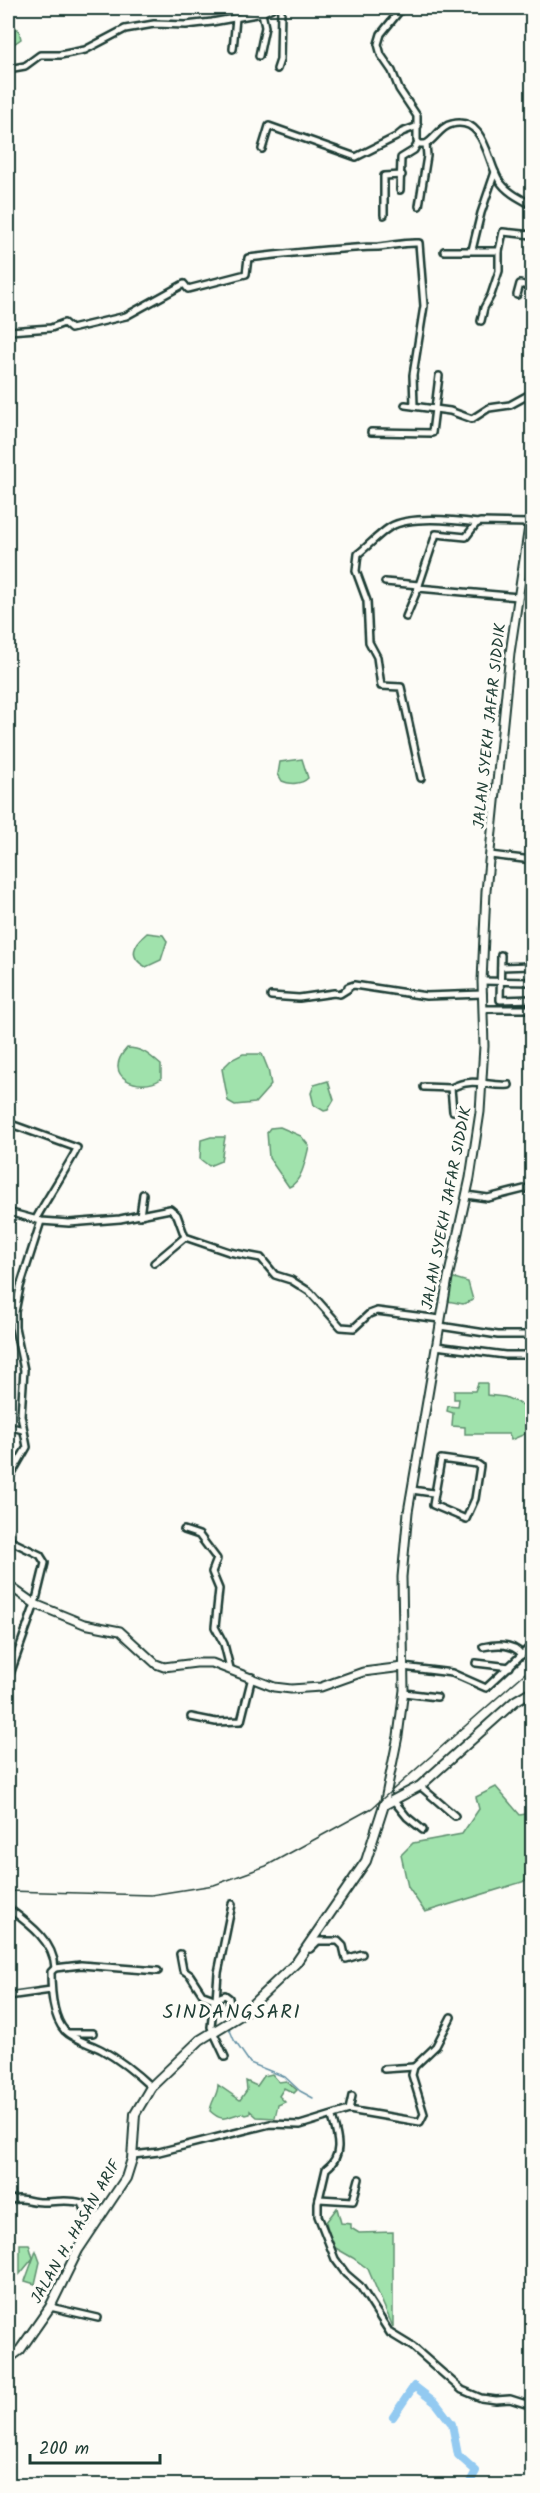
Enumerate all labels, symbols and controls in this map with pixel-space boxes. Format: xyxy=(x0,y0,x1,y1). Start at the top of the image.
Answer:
street label: JALAN SYEKH JAFAR SIDDIK xyxy=(467,622,513,830)
street label: JALAN SYEKH JAFAR SIDDIK xyxy=(415,1104,479,1312)
district label: SINDANGSARI xyxy=(163,1997,301,2029)
street label: JALAN H. HASAN ARIF xyxy=(25,2154,128,2308)
scale bar xyxy=(30,2427,160,2465)
text: 200 m xyxy=(39,2435,89,2464)

